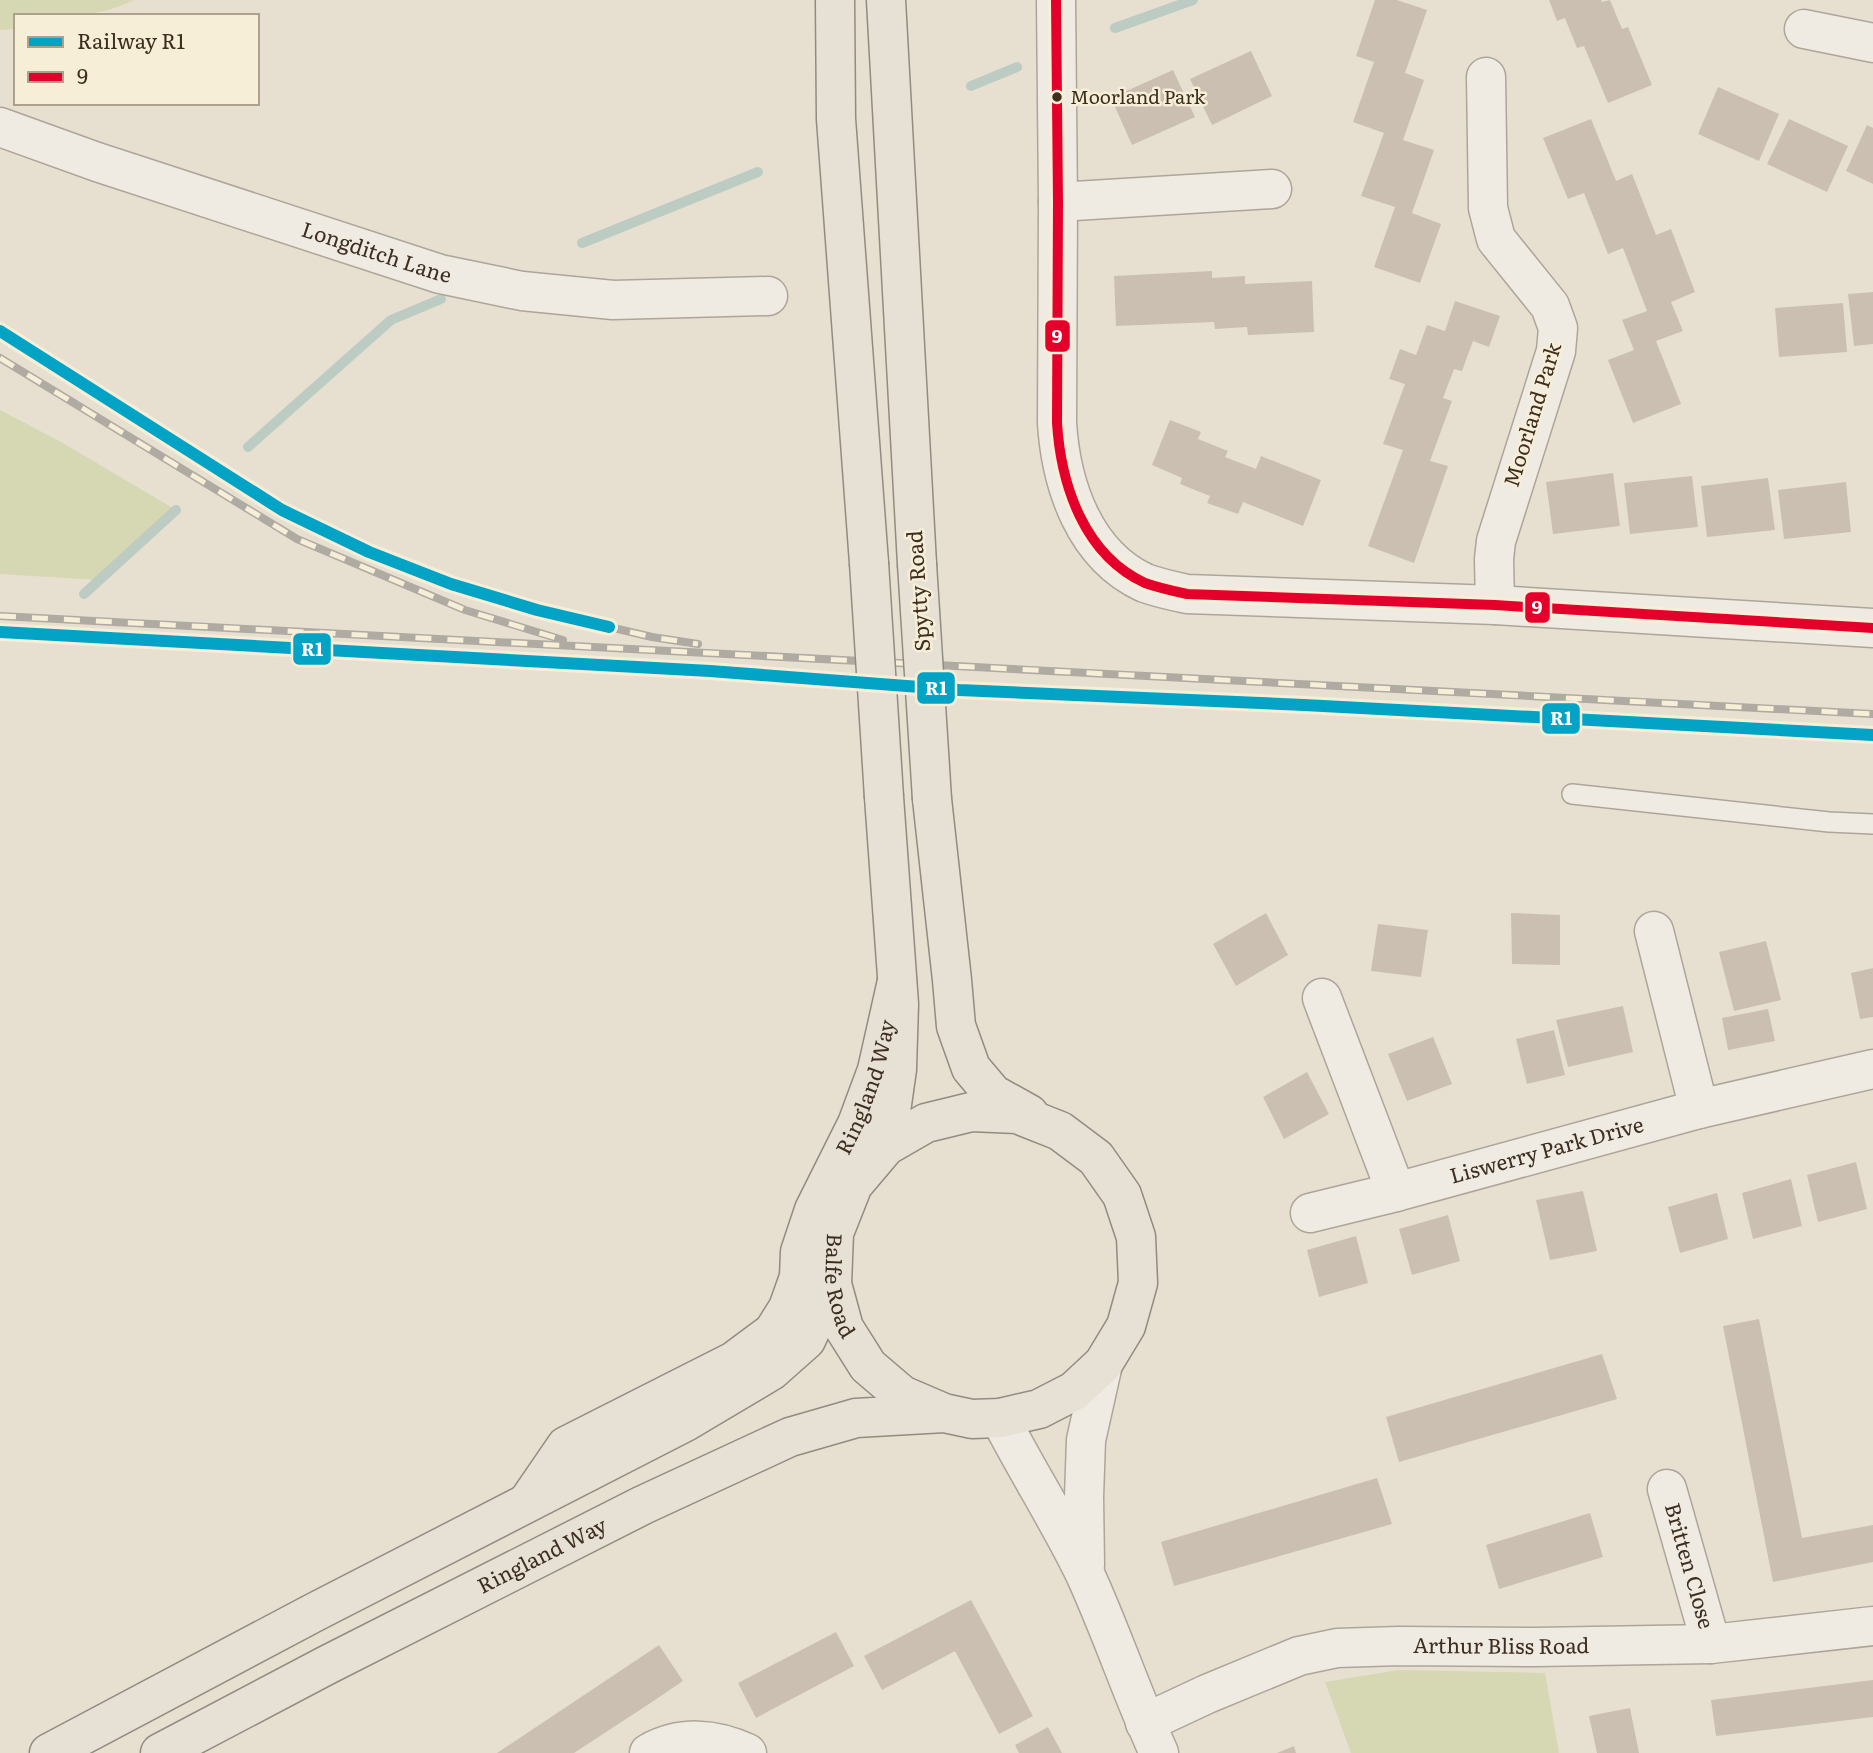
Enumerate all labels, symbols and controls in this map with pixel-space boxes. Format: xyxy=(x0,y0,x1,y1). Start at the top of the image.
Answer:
legend xyxy=(14,14,259,105)
text: Railway R1 xyxy=(77,24,185,55)
text: 9 xyxy=(77,59,88,90)
place label: Moorland Park xyxy=(1070,82,1206,110)
marker: Moorland Park xyxy=(1050,90,1064,104)
street label: Longditch Lane xyxy=(298,212,455,289)
line badge: 9 xyxy=(1044,319,1071,353)
text: 9 xyxy=(1052,321,1063,349)
street label: Moorland Park xyxy=(1494,338,1567,490)
street label: Spytty Road xyxy=(897,529,936,653)
line badge: 9 xyxy=(1524,591,1551,624)
text: 9 xyxy=(1532,592,1543,620)
line badge: R1 xyxy=(292,632,332,666)
text: R1 xyxy=(301,634,323,662)
line badge: R1 xyxy=(916,671,956,705)
text: R1 xyxy=(925,673,947,701)
line badge: R1 xyxy=(1541,702,1581,735)
text: R1 xyxy=(1550,703,1572,731)
street label: Ringland Way xyxy=(826,1015,901,1159)
street label: Liswerry Park Drive xyxy=(1446,1107,1647,1190)
street label: Balfe Road xyxy=(819,1233,865,1344)
street label: Britten Close xyxy=(1659,1499,1724,1632)
street label: Ringland Way xyxy=(471,1508,612,1600)
street label: Arthur Bliss Road xyxy=(1413,1628,1590,1660)

